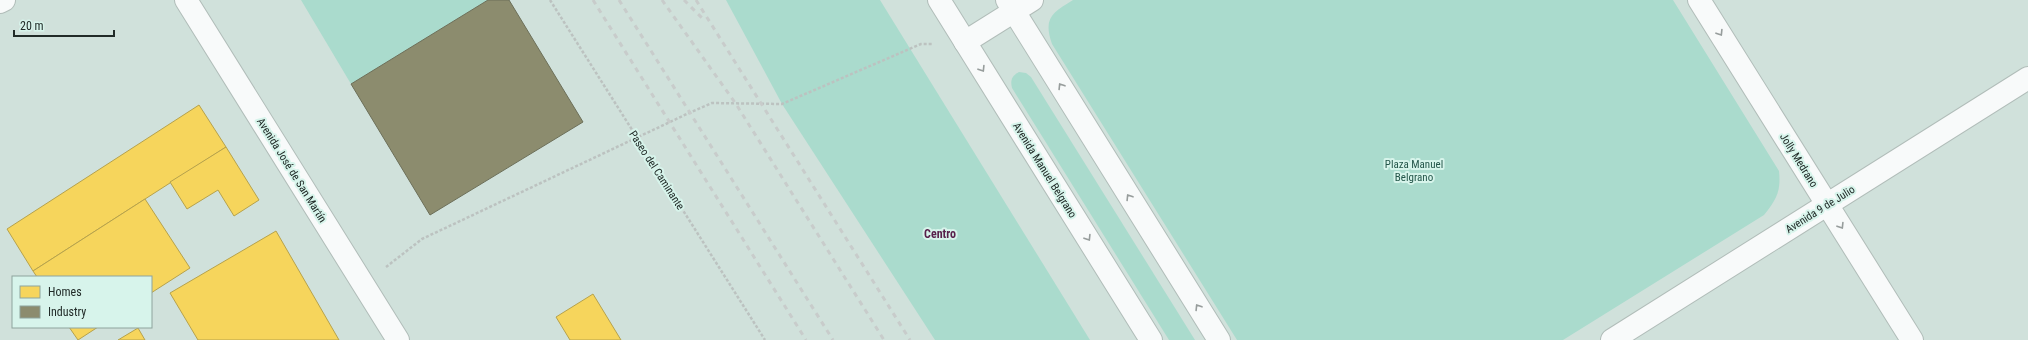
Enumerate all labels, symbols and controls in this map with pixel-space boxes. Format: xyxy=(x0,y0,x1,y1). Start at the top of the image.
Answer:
scale bar xyxy=(14,12,114,38)
text: 20 m xyxy=(20,19,44,33)
one-way arrow xyxy=(1715,29,1723,36)
one-way arrow xyxy=(977,65,984,72)
one-way arrow xyxy=(1058,83,1066,90)
street label: Avenida José de San Martín xyxy=(254,116,329,225)
street label: Avenida Manuel Belgrano xyxy=(1010,120,1079,221)
street label: Paseo del Caminante xyxy=(626,128,687,212)
street label: Jolly Medrano xyxy=(1777,131,1821,190)
park label: Plaza Manuel Belgrano xyxy=(1385,158,1443,184)
street label: Avenida 9 de Julio xyxy=(1783,183,1858,236)
one-way arrow xyxy=(1127,194,1134,201)
one-way arrow xyxy=(1836,222,1844,229)
district label: Centro xyxy=(924,227,956,241)
one-way arrow xyxy=(1083,234,1090,241)
legend xyxy=(12,276,152,328)
text: Homes xyxy=(48,285,82,299)
one-way arrow xyxy=(1195,304,1203,311)
text: Industry xyxy=(48,305,86,319)

